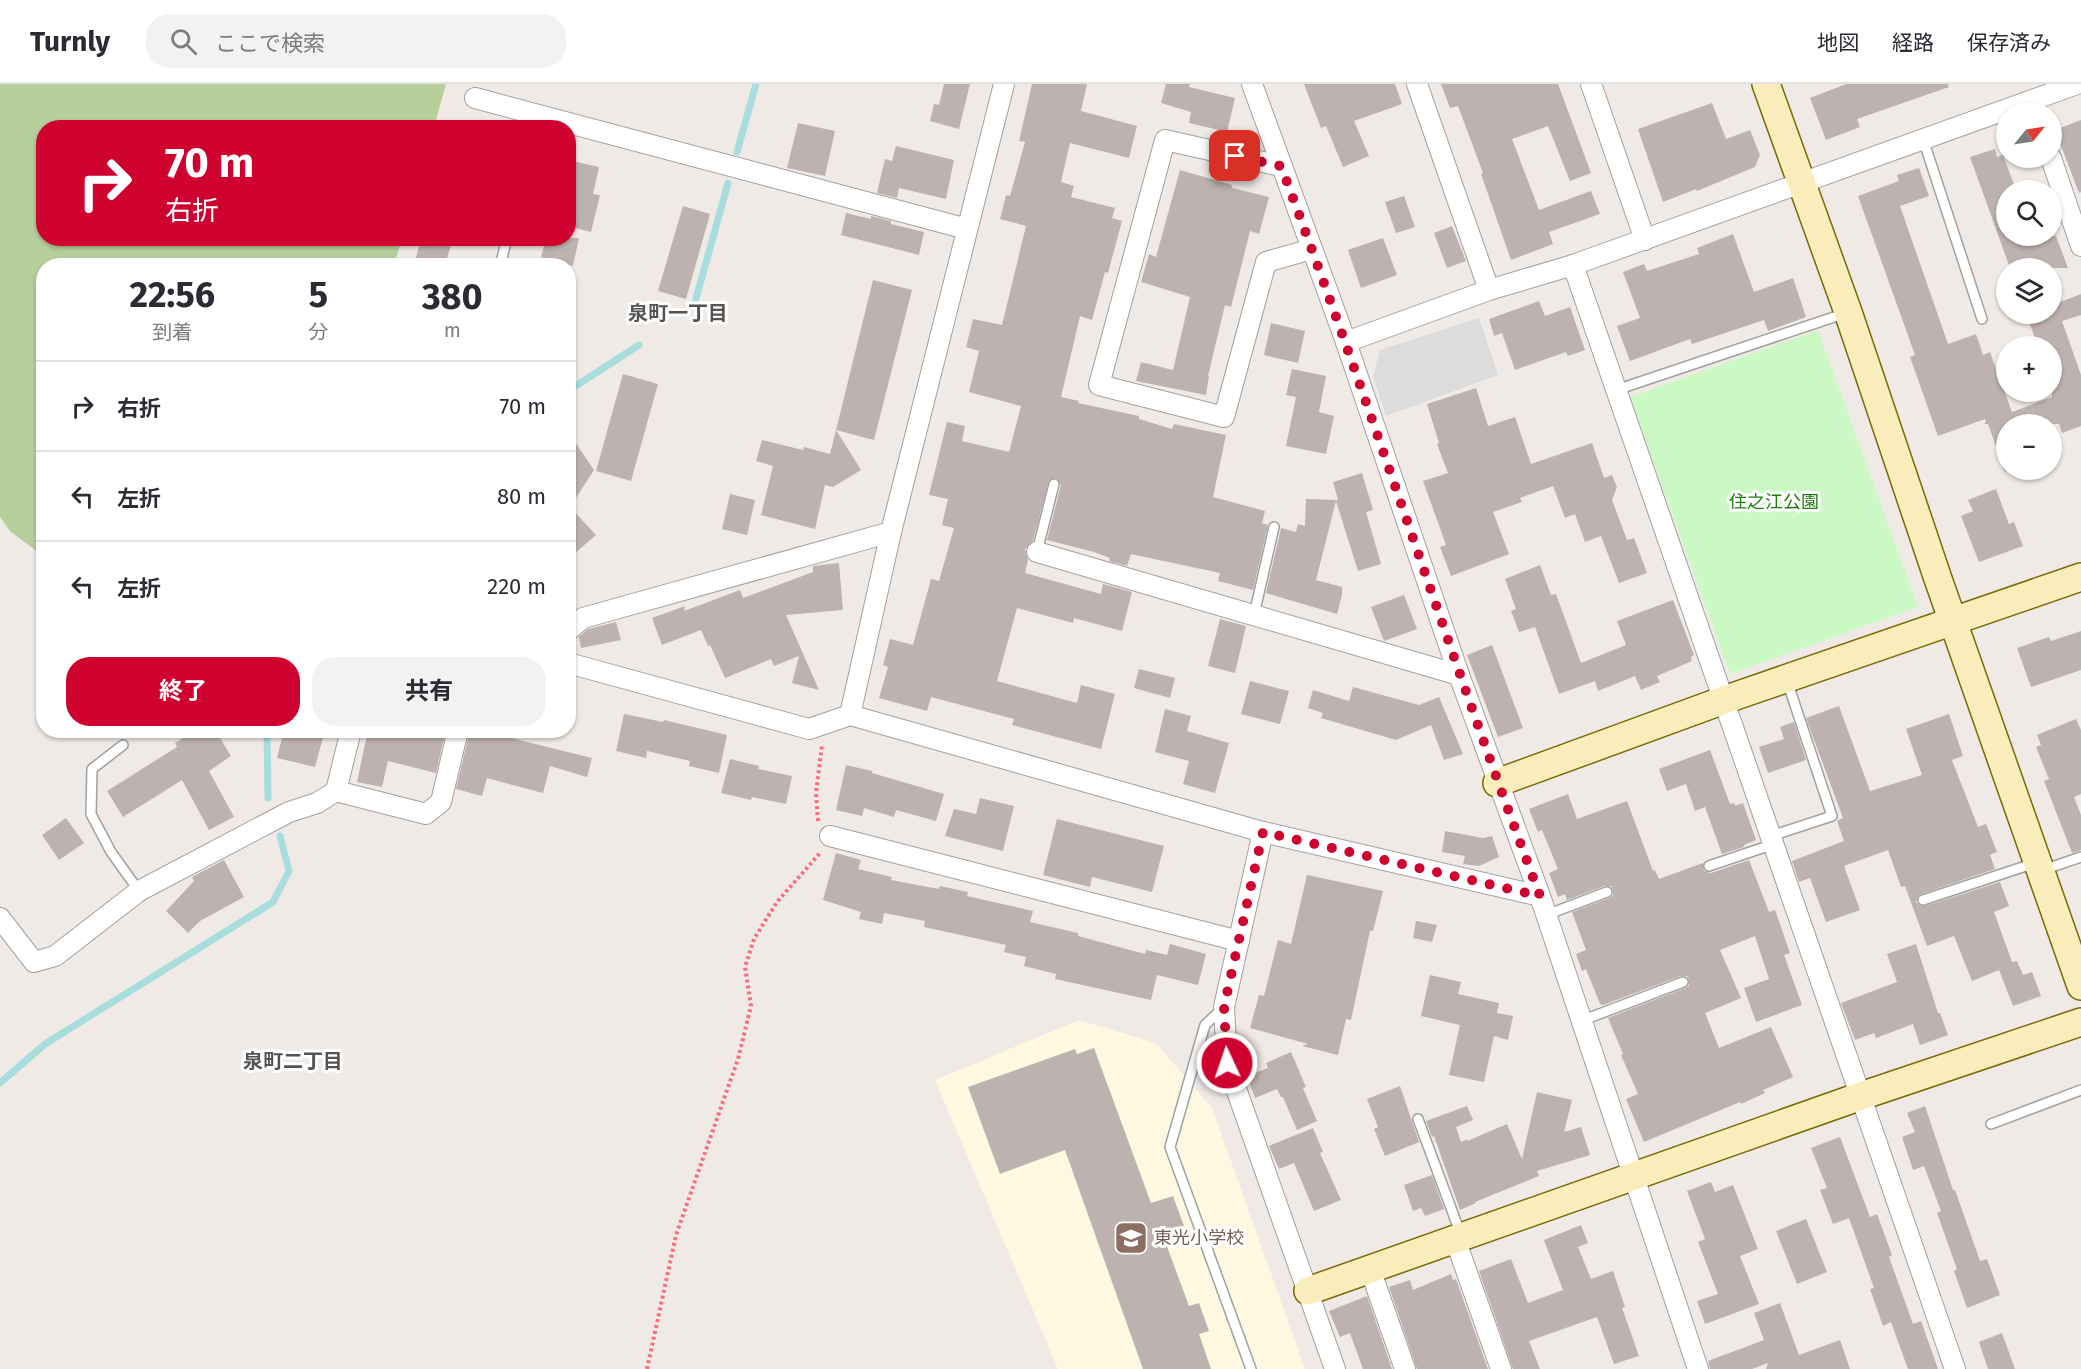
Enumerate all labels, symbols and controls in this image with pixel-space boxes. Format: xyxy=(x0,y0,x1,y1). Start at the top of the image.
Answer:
search box xyxy=(146,14,566,68)
text: Turnly xyxy=(30,25,110,58)
icon: search xyxy=(167,25,200,58)
text: ここで検索 xyxy=(215,30,325,57)
text: 地図 xyxy=(1817,30,1859,56)
text: 経路 xyxy=(1892,30,1934,56)
text: 保存済み xyxy=(1967,30,2051,56)
north arrow xyxy=(1996,102,2062,168)
map controls xyxy=(1996,102,2062,480)
pin xyxy=(1209,130,1260,181)
text: 70 m xyxy=(165,138,254,188)
icon: arrive xyxy=(1218,139,1251,172)
icon: right xyxy=(66,144,144,222)
button: search xyxy=(1996,180,2062,246)
text: 右折 xyxy=(165,195,219,227)
button: layers xyxy=(1996,258,2062,324)
text: 22:56 xyxy=(129,273,215,317)
text: 5 xyxy=(309,273,328,317)
text: 380 xyxy=(422,275,483,319)
district label: 泉町一丁目 xyxy=(628,301,728,325)
text: m xyxy=(444,318,461,342)
text: 到着 xyxy=(152,320,192,344)
text: 分 xyxy=(309,320,329,344)
button: + xyxy=(1996,336,2062,402)
icon: right xyxy=(66,390,99,423)
text: 70 m xyxy=(500,393,546,420)
text: 右折 xyxy=(117,395,161,422)
button: − xyxy=(1996,414,2062,480)
icon: left xyxy=(66,480,99,513)
text: 80 m xyxy=(497,483,546,510)
text: 左折 xyxy=(117,485,161,512)
park label: 住之江公園 xyxy=(1729,491,1819,513)
icon: left xyxy=(66,570,99,603)
text: 220 m xyxy=(487,573,546,600)
text: 左折 xyxy=(117,575,161,602)
button: 終了 xyxy=(66,657,300,726)
button: 共有 xyxy=(312,657,546,726)
position arrow xyxy=(1195,1031,1259,1095)
district label: 泉町二丁目 xyxy=(243,1049,343,1073)
school or university icon: 東光小学校 xyxy=(1113,1220,1149,1256)
place label: 東光小学校 xyxy=(1154,1227,1244,1249)

